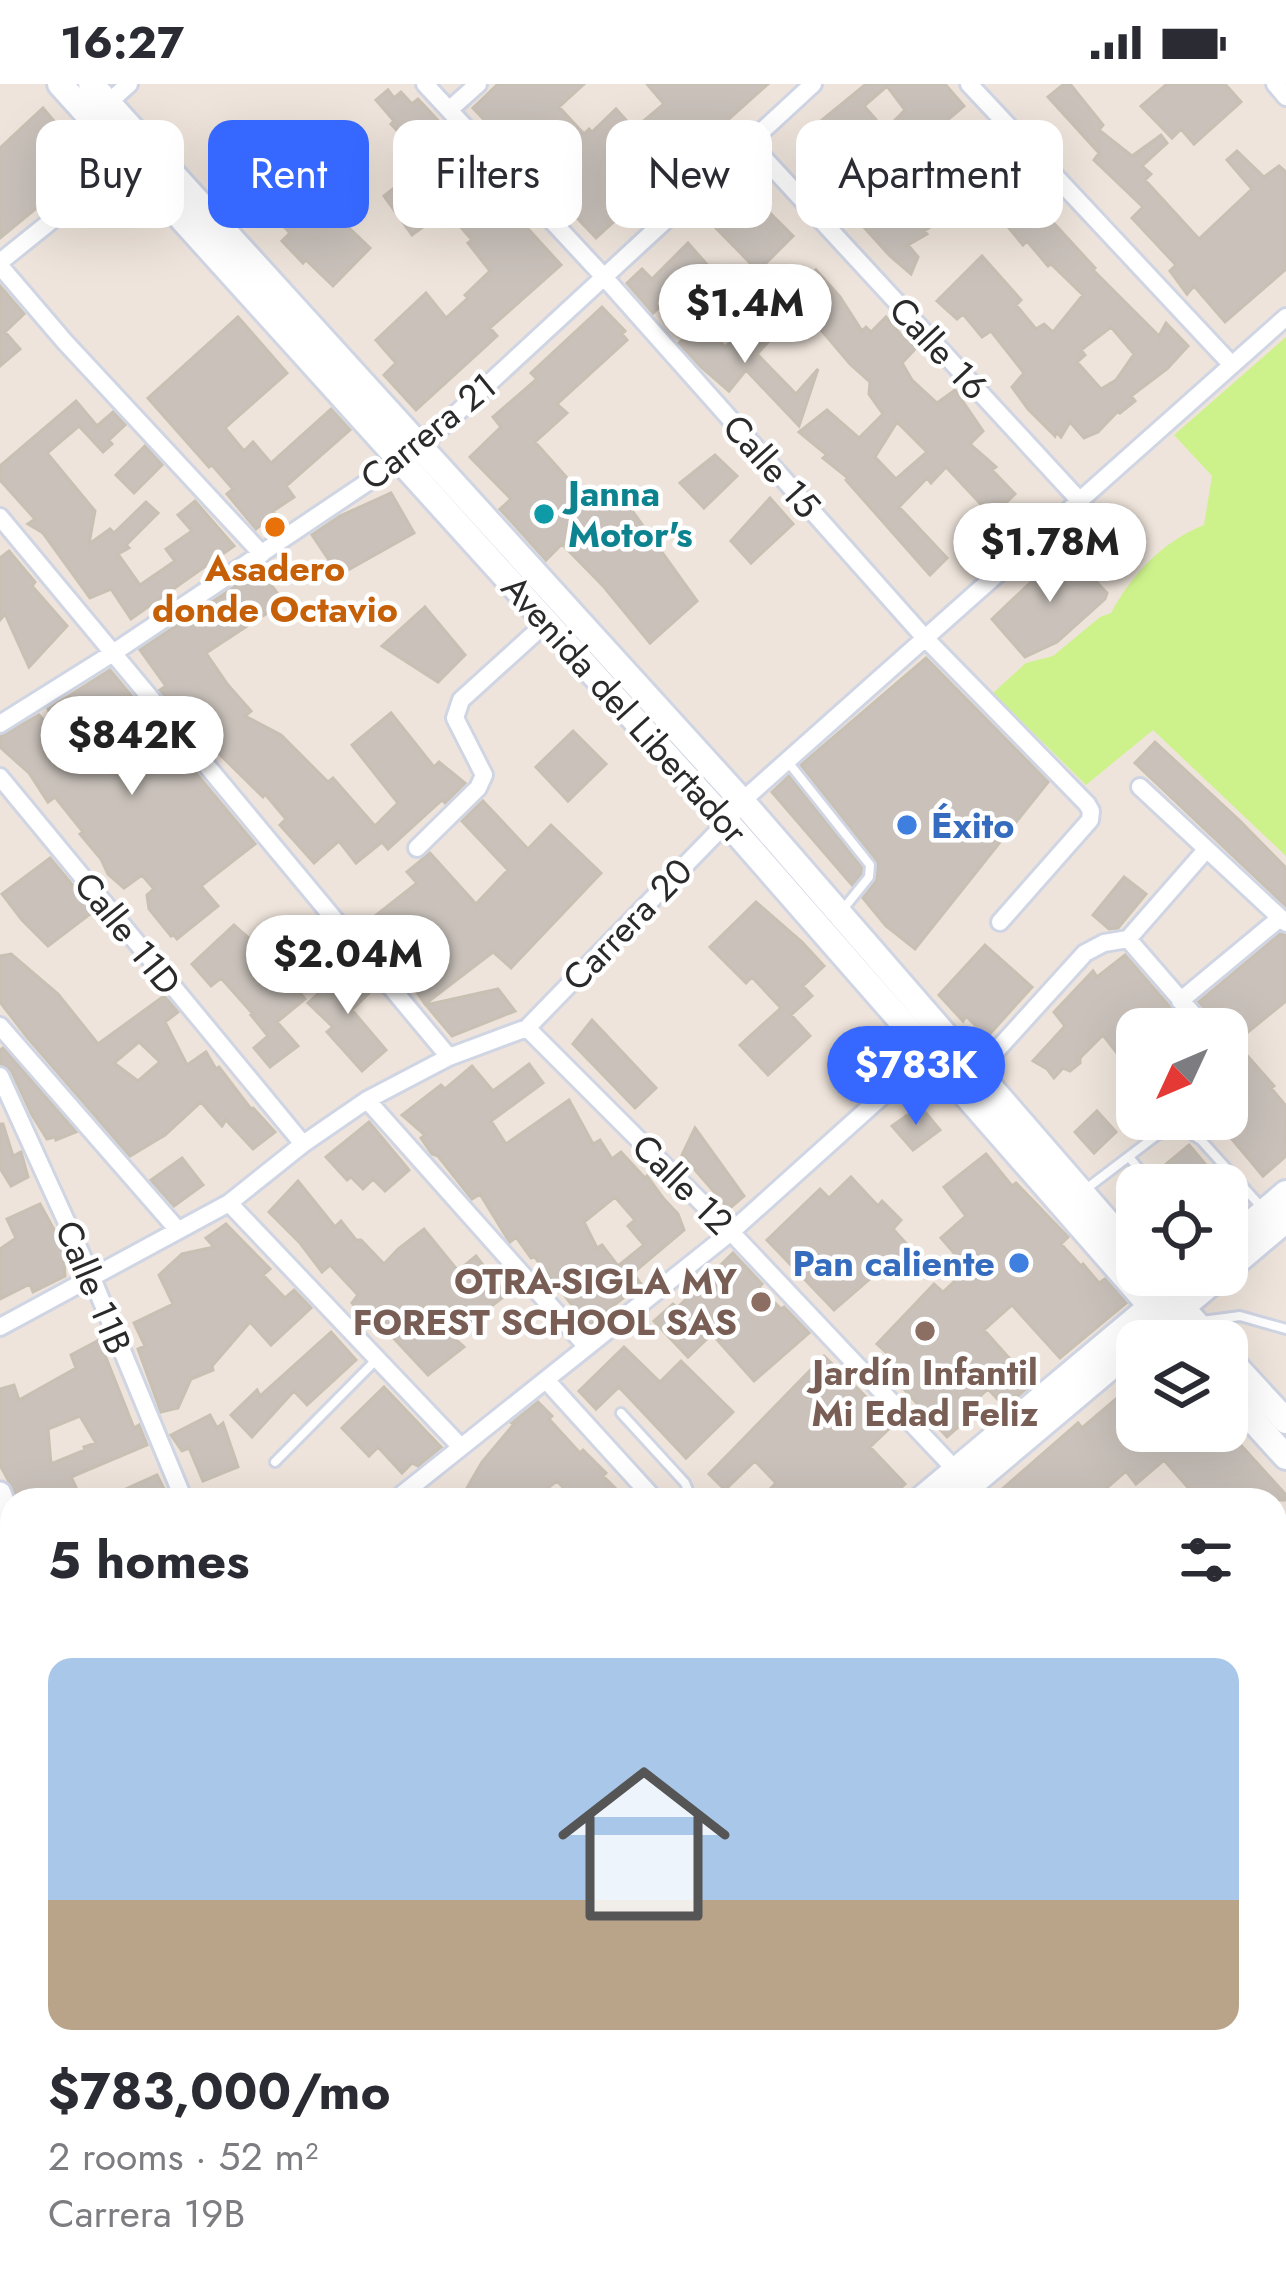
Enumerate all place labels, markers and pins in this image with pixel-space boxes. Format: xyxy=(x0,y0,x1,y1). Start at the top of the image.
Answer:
pin: $1.4M xyxy=(661,264,829,366)
place label: Janna Motor's xyxy=(562,467,693,560)
marker: Janna Motor's xyxy=(531,501,557,527)
pin: $1.78M xyxy=(952,503,1148,605)
marker: Asadero donde Octavio xyxy=(262,514,288,540)
place label: Asadero donde Octavio xyxy=(152,542,398,635)
pin: $842K xyxy=(48,696,216,798)
place label: Éxito xyxy=(931,799,1014,851)
marker: Éxito xyxy=(894,812,920,838)
pin: $2.04M xyxy=(250,915,446,1017)
pin: $783K xyxy=(832,1026,1000,1128)
place label: Pan caliente xyxy=(792,1237,995,1289)
marker: Pan caliente xyxy=(1006,1250,1032,1276)
place label: OTRA-SIGLA MY FOREST SCHOOL SAS xyxy=(353,1255,737,1348)
marker: OTRA-SIGLA MY FOREST SCHOOL SAS xyxy=(748,1289,774,1315)
marker: Jardín Infantil Mi Edad Feliz xyxy=(912,1318,938,1344)
place label: Jardín Infantil Mi Edad Feliz xyxy=(806,1346,1039,1439)

